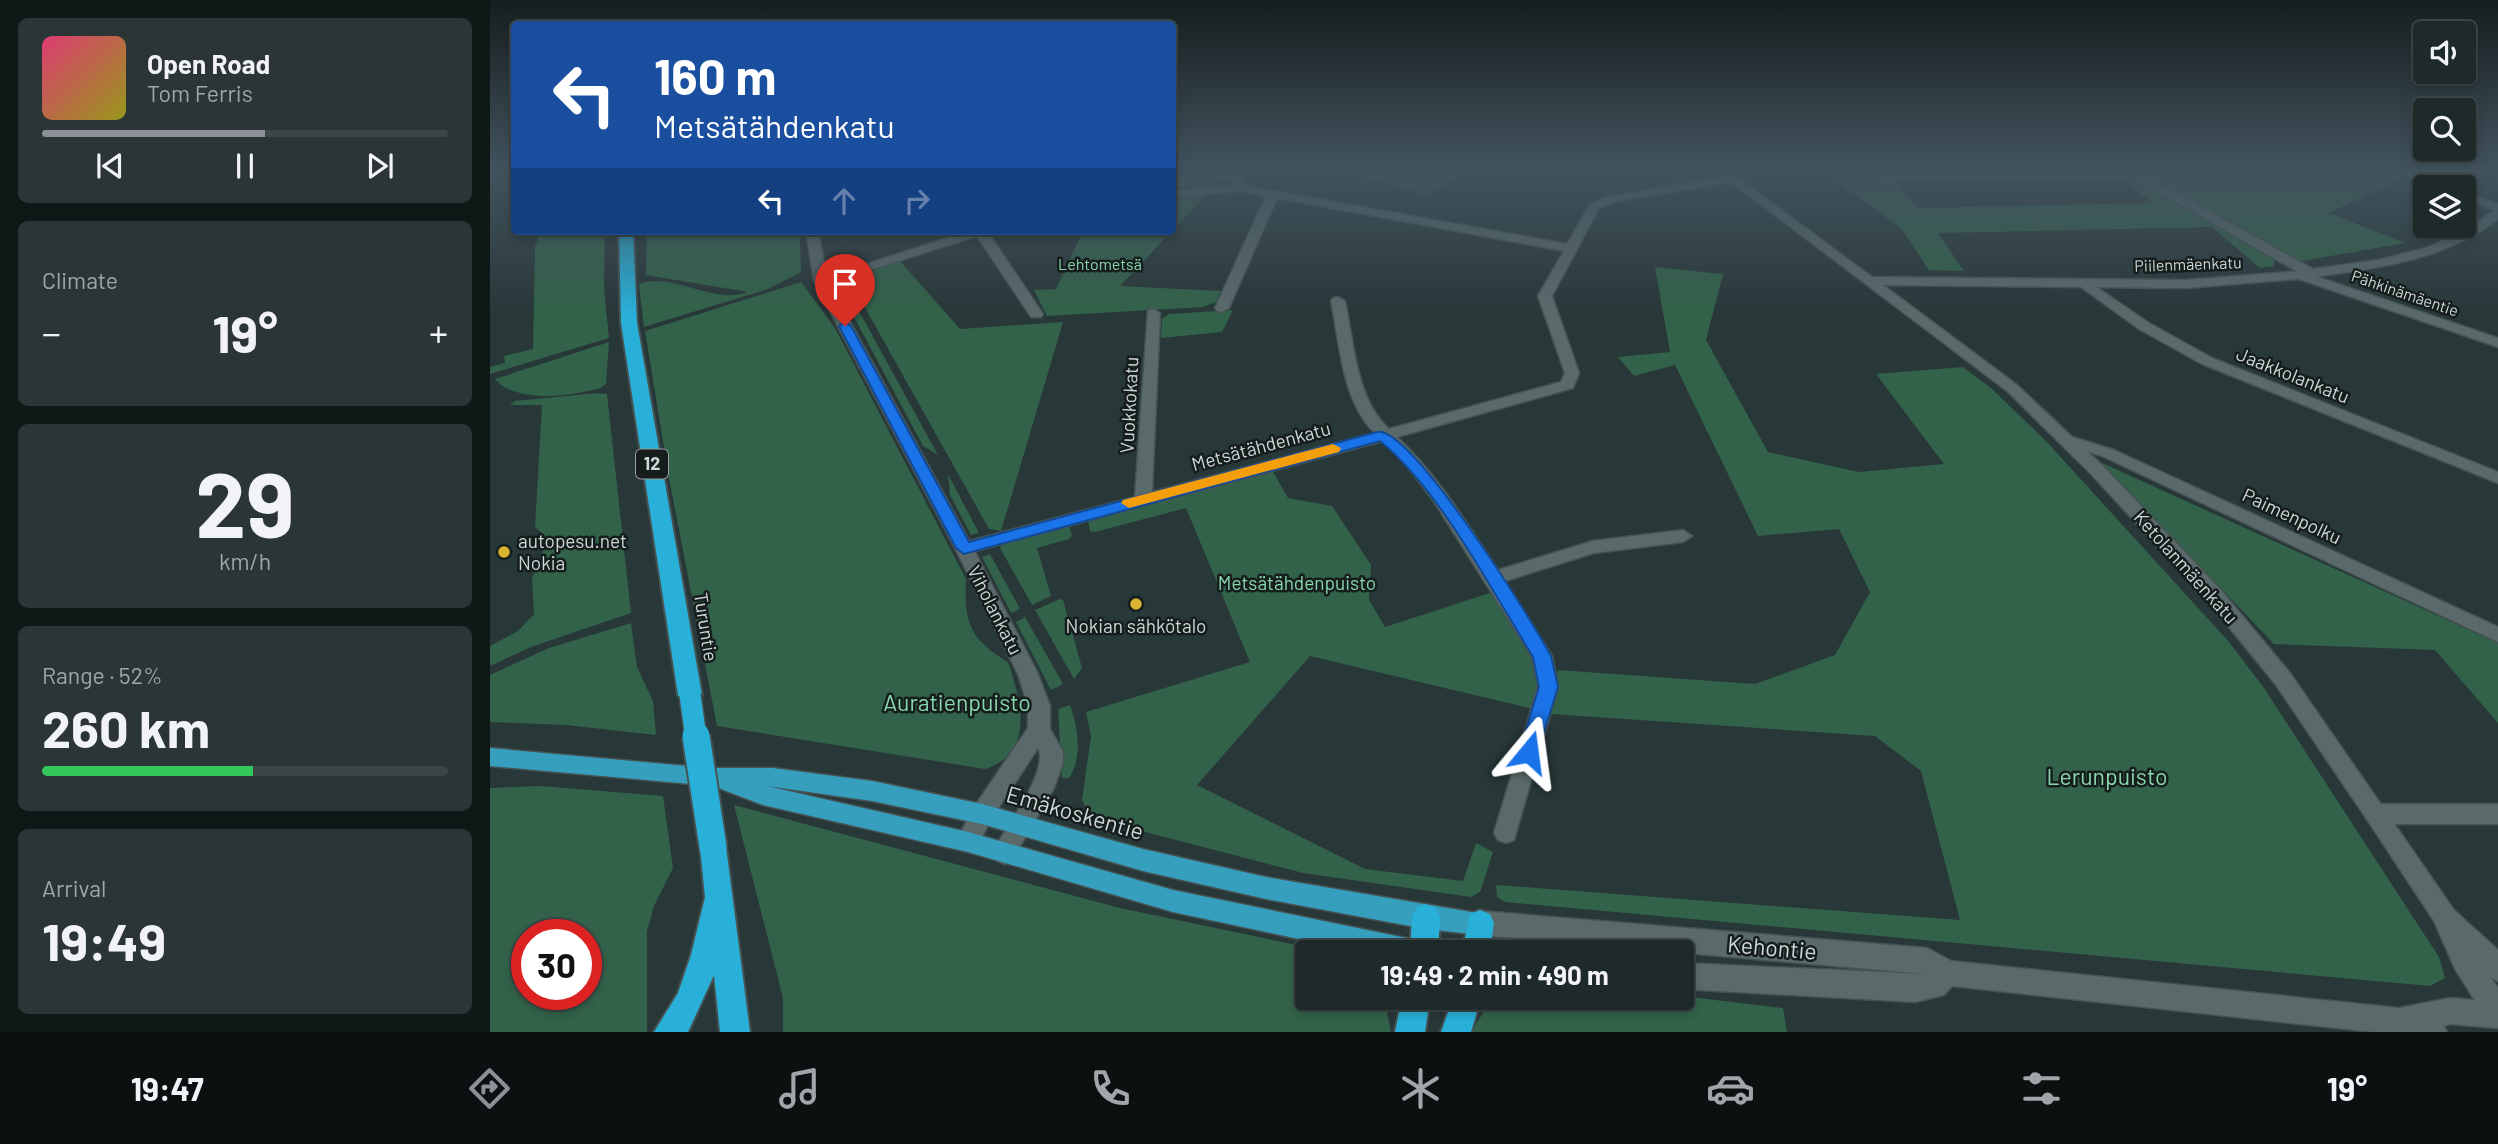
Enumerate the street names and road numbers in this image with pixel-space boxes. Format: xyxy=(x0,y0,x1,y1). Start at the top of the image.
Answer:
street label: Piilenmäenkatu xyxy=(2134,252,2242,275)
street label: Pähkinämäentie xyxy=(2349,265,2461,320)
street label: Jaakkolankatu xyxy=(2233,341,2353,408)
street label: Vuokkokatu xyxy=(1114,356,1143,454)
street label: Metsätähdenkatu xyxy=(1189,416,1333,475)
road number: 12 xyxy=(636,450,668,478)
street label: Paimenpolku xyxy=(2239,483,2345,548)
street label: Ketolanmäenkatu xyxy=(2130,505,2243,628)
street label: Viholankatu xyxy=(963,561,1028,658)
street label: Turuntie xyxy=(690,591,723,663)
street label: Emäkoskentie xyxy=(1003,779,1147,845)
street label: Kehontie xyxy=(1726,929,1818,965)

